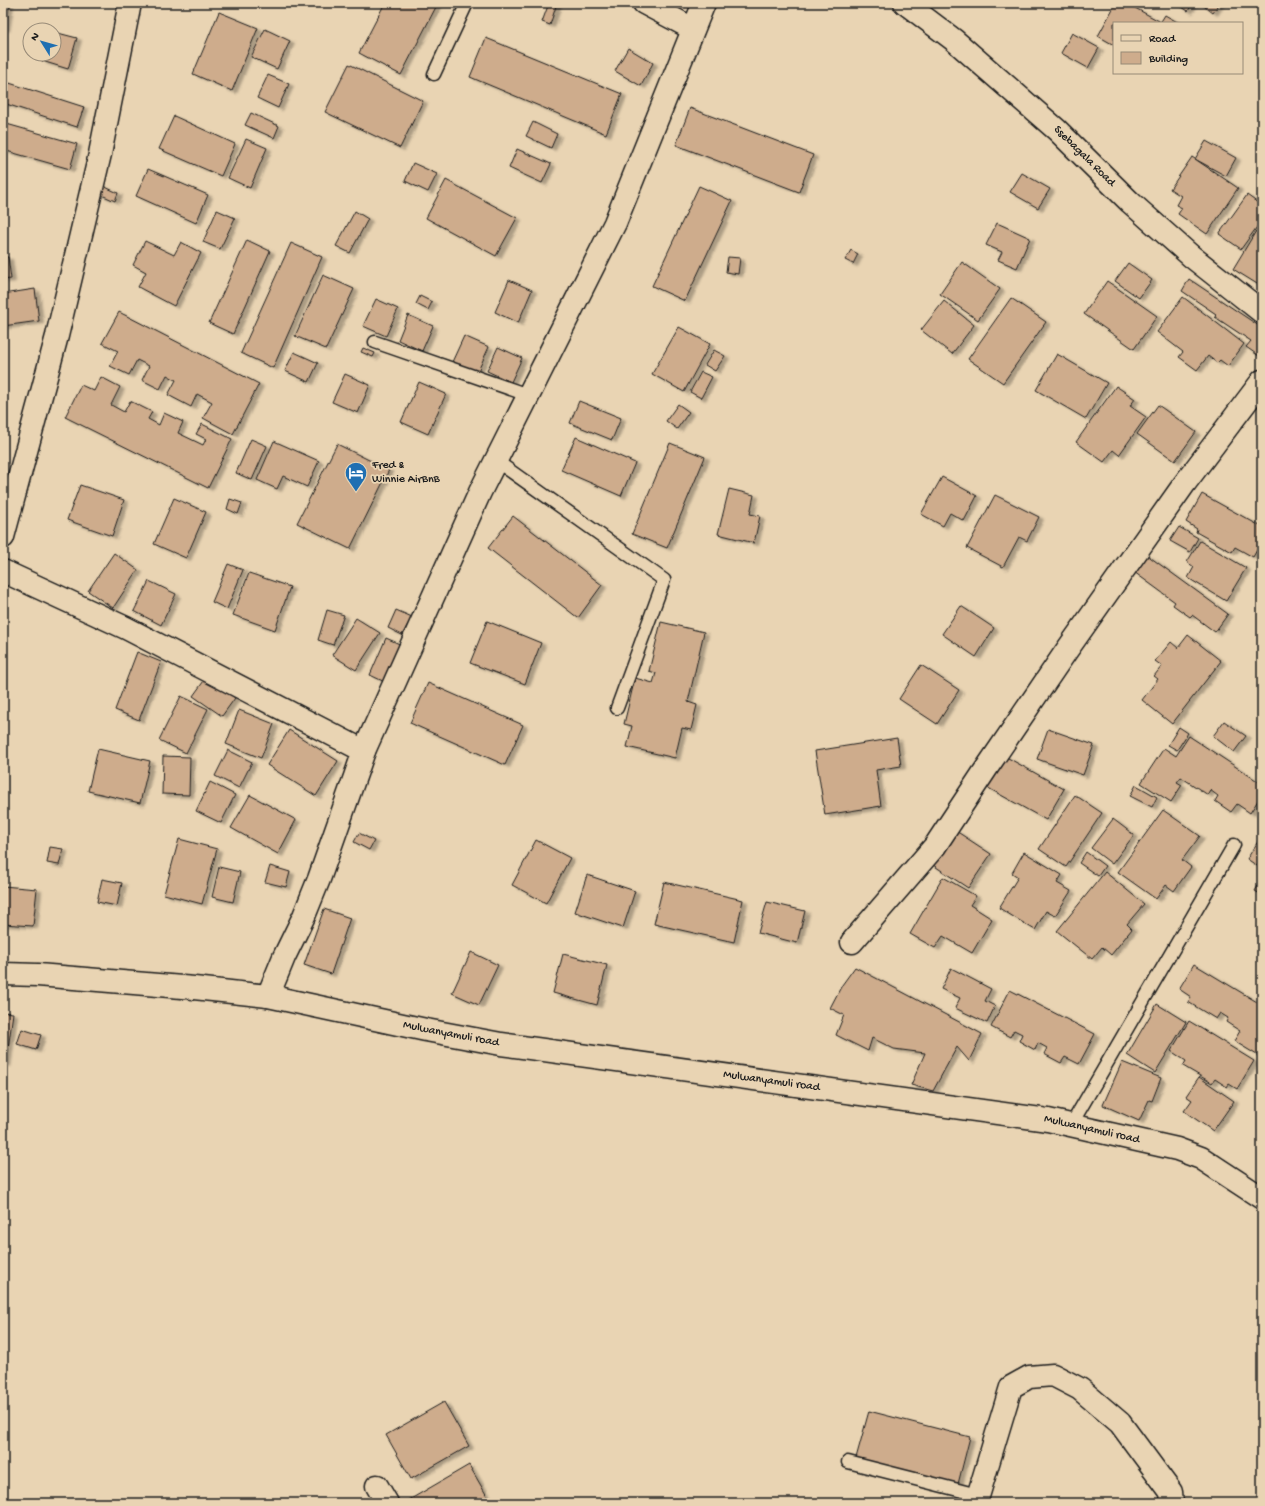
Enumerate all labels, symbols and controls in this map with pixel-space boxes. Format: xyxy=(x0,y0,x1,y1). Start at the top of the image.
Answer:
north arrow xyxy=(22,22,62,62)
legend xyxy=(1113,22,1243,74)
text: N xyxy=(29,31,43,44)
text: Road xyxy=(1149,33,1176,47)
text: Building xyxy=(1148,53,1188,67)
street label: Ssebagala Road xyxy=(1050,123,1118,191)
place label: Fred & Winnie AirBnB xyxy=(371,459,441,487)
hotel icon: Fred & Winnie AirBnB xyxy=(343,460,369,493)
street label: Mulwanyamuli road xyxy=(402,1018,501,1051)
street label: Mulwanyamuli road xyxy=(722,1068,822,1095)
street label: Mulwanyamuli road xyxy=(1043,1112,1142,1148)

